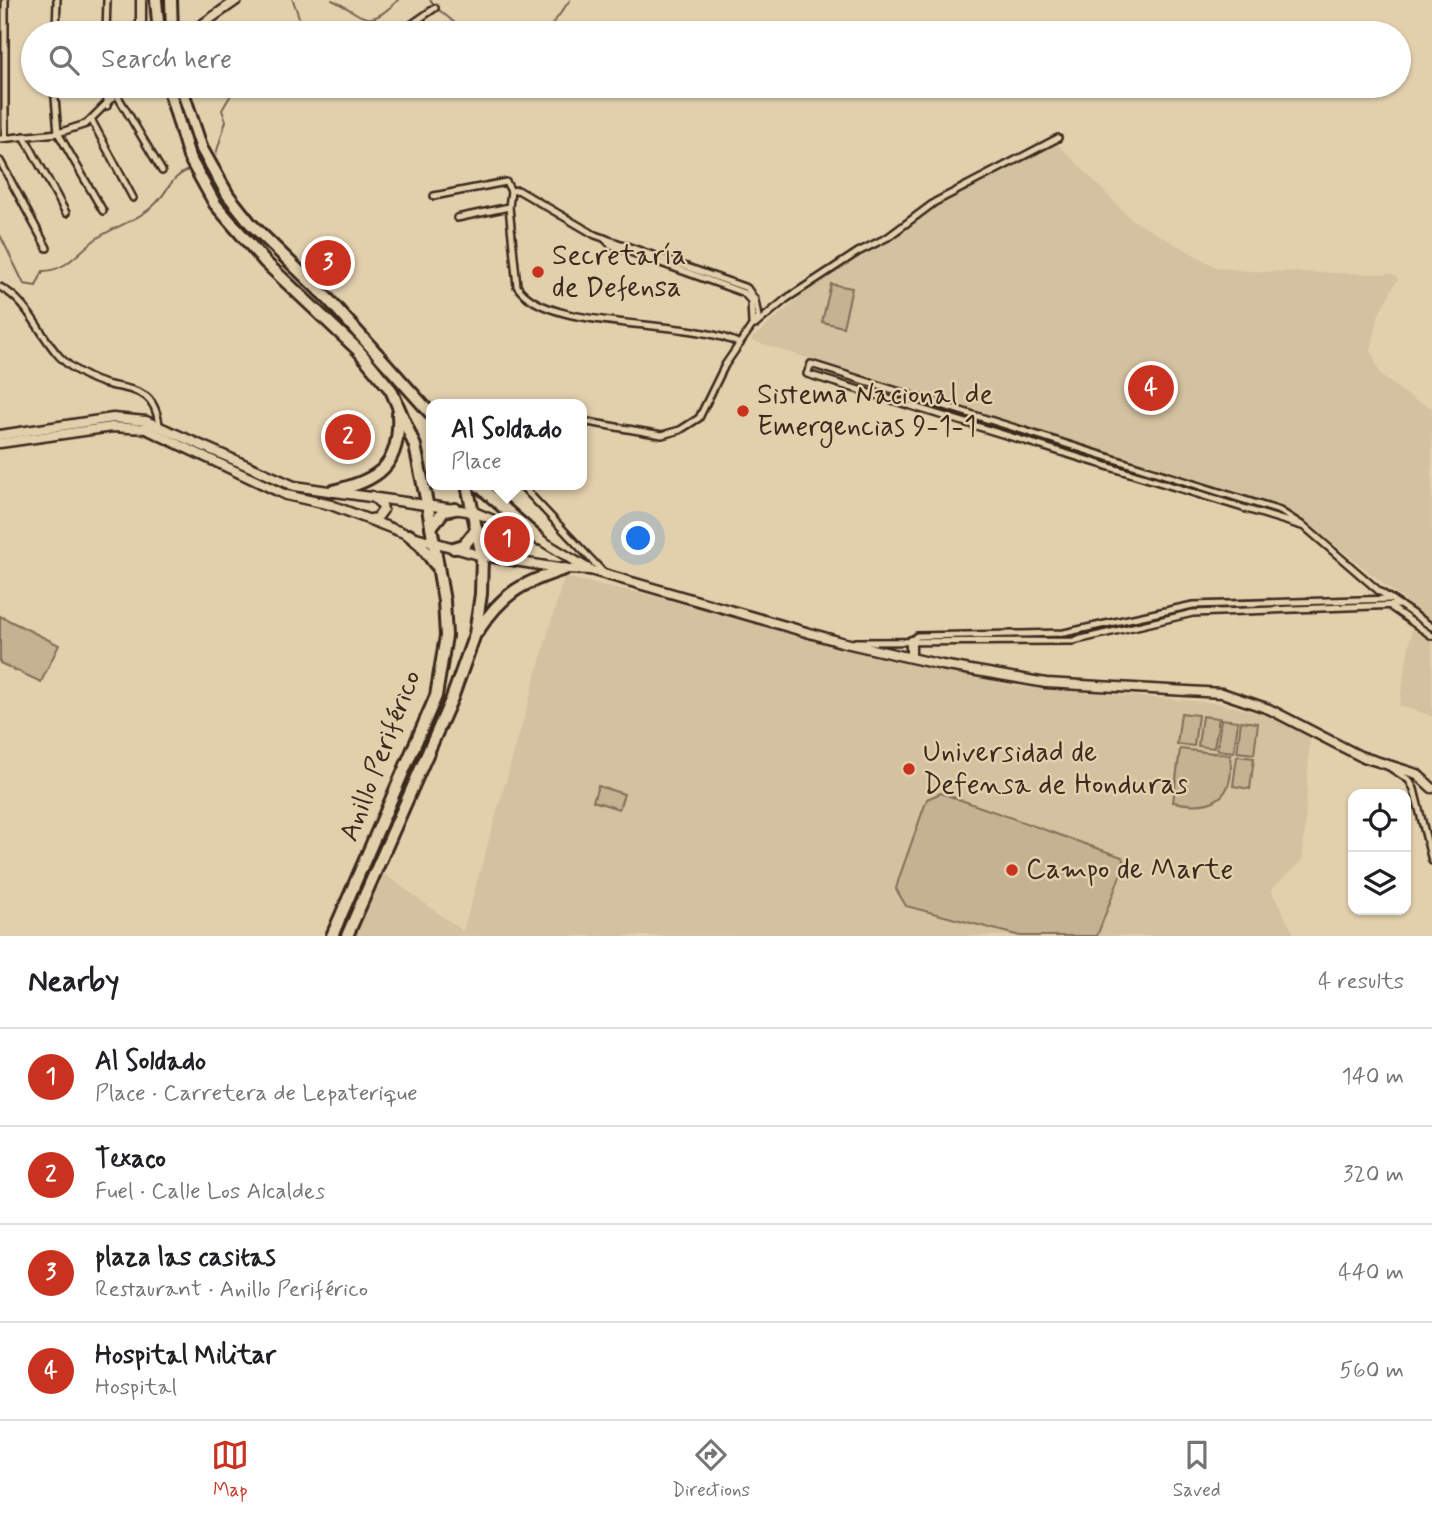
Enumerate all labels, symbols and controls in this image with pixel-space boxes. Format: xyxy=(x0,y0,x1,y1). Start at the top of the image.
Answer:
search box xyxy=(21,21,1411,98)
icon: search xyxy=(45,41,83,79)
text: Search here xyxy=(101,43,232,77)
pin: 3 xyxy=(305,237,351,289)
place label: Secretaría de Defensa xyxy=(552,238,686,307)
marker: Secretaría de Defensa xyxy=(530,264,546,280)
pin: 4 xyxy=(1128,362,1174,414)
place label: Sistema Nacional de Emergencias 9-1-1 xyxy=(757,377,993,448)
popup xyxy=(426,399,587,490)
marker: Sistema Nacional de Emergencias 9-1-1 xyxy=(735,403,751,419)
pin: 2 xyxy=(325,411,371,463)
text: Al Soldado xyxy=(451,413,562,447)
text: Place xyxy=(451,447,502,477)
pin: 1 xyxy=(484,513,530,565)
your location xyxy=(621,521,655,555)
street label: Anillo Periférico xyxy=(331,665,431,847)
place label: Universidad de Defensa de Honduras xyxy=(923,735,1188,804)
marker: Universidad de Defensa de Honduras xyxy=(901,761,917,777)
map controls xyxy=(1348,789,1411,915)
button: locate xyxy=(1348,789,1411,852)
place label: Campo de Marte xyxy=(1026,852,1233,889)
button: layers xyxy=(1348,852,1411,915)
marker: Campo de Marte xyxy=(1004,862,1020,878)
text: Nearby xyxy=(28,962,119,1001)
text: 4 results xyxy=(1318,967,1404,997)
text: Al Soldado xyxy=(95,1045,206,1079)
text: 1 xyxy=(46,1062,56,1092)
text: 140 m xyxy=(1341,1062,1404,1092)
text: Place · Carretera de Lepaterique xyxy=(95,1079,418,1109)
text: Texaco xyxy=(95,1143,166,1177)
text: 2 xyxy=(45,1160,57,1190)
text: 320 m xyxy=(1343,1160,1404,1190)
text: Fuel · Calle Los Alcaldes xyxy=(95,1177,325,1207)
text: plaza las casitas xyxy=(95,1241,276,1275)
text: 3 xyxy=(46,1258,56,1288)
text: 440 m xyxy=(1338,1258,1404,1288)
text: Restaurant · Anillo Periférico xyxy=(95,1275,368,1305)
text: Hospital Militar xyxy=(95,1339,276,1373)
text: 4 xyxy=(44,1356,58,1386)
text: 560 m xyxy=(1339,1356,1404,1386)
text: Hospital xyxy=(95,1373,177,1403)
tab: Map xyxy=(211,1436,249,1503)
tab: Directions xyxy=(672,1436,750,1503)
tab: Saved xyxy=(1173,1436,1221,1503)

